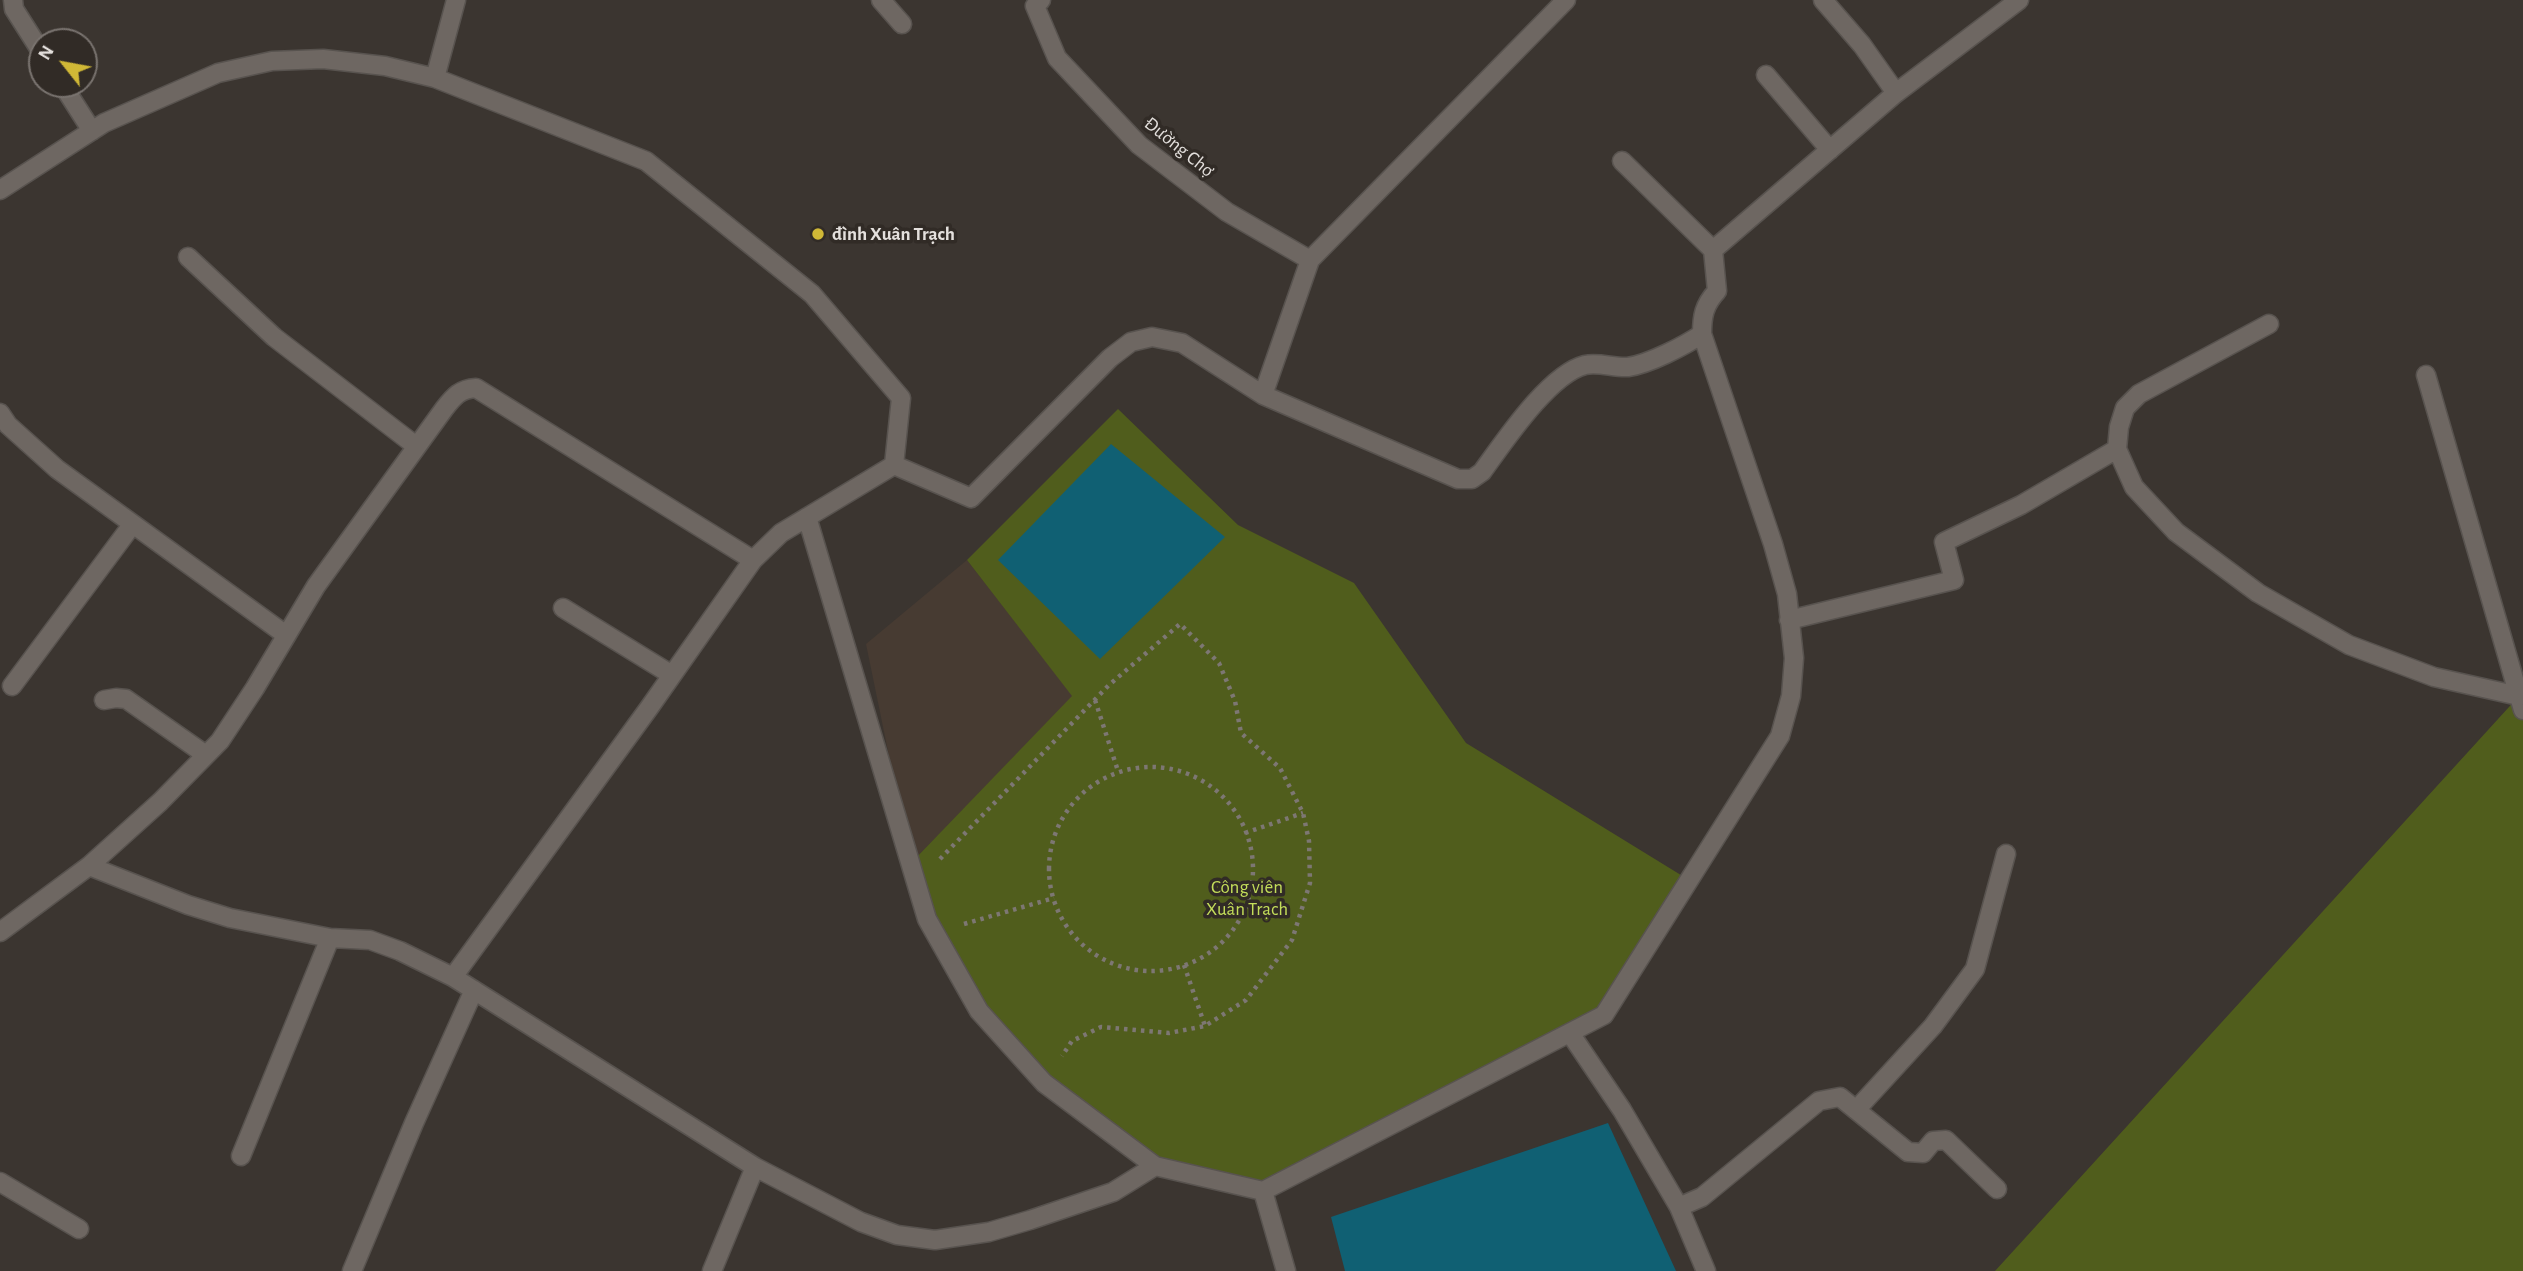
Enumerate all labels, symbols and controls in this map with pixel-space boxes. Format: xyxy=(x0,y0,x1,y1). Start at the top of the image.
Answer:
north arrow xyxy=(28,28,98,98)
text: N xyxy=(35,42,58,64)
street label: Đường Chợ xyxy=(1139,112,1219,182)
place label: đình Xuân Trạch xyxy=(832,223,955,245)
marker: đình Xuân Trạch xyxy=(810,226,826,242)
park label: Công viên Xuân Trạch xyxy=(1206,876,1288,920)

